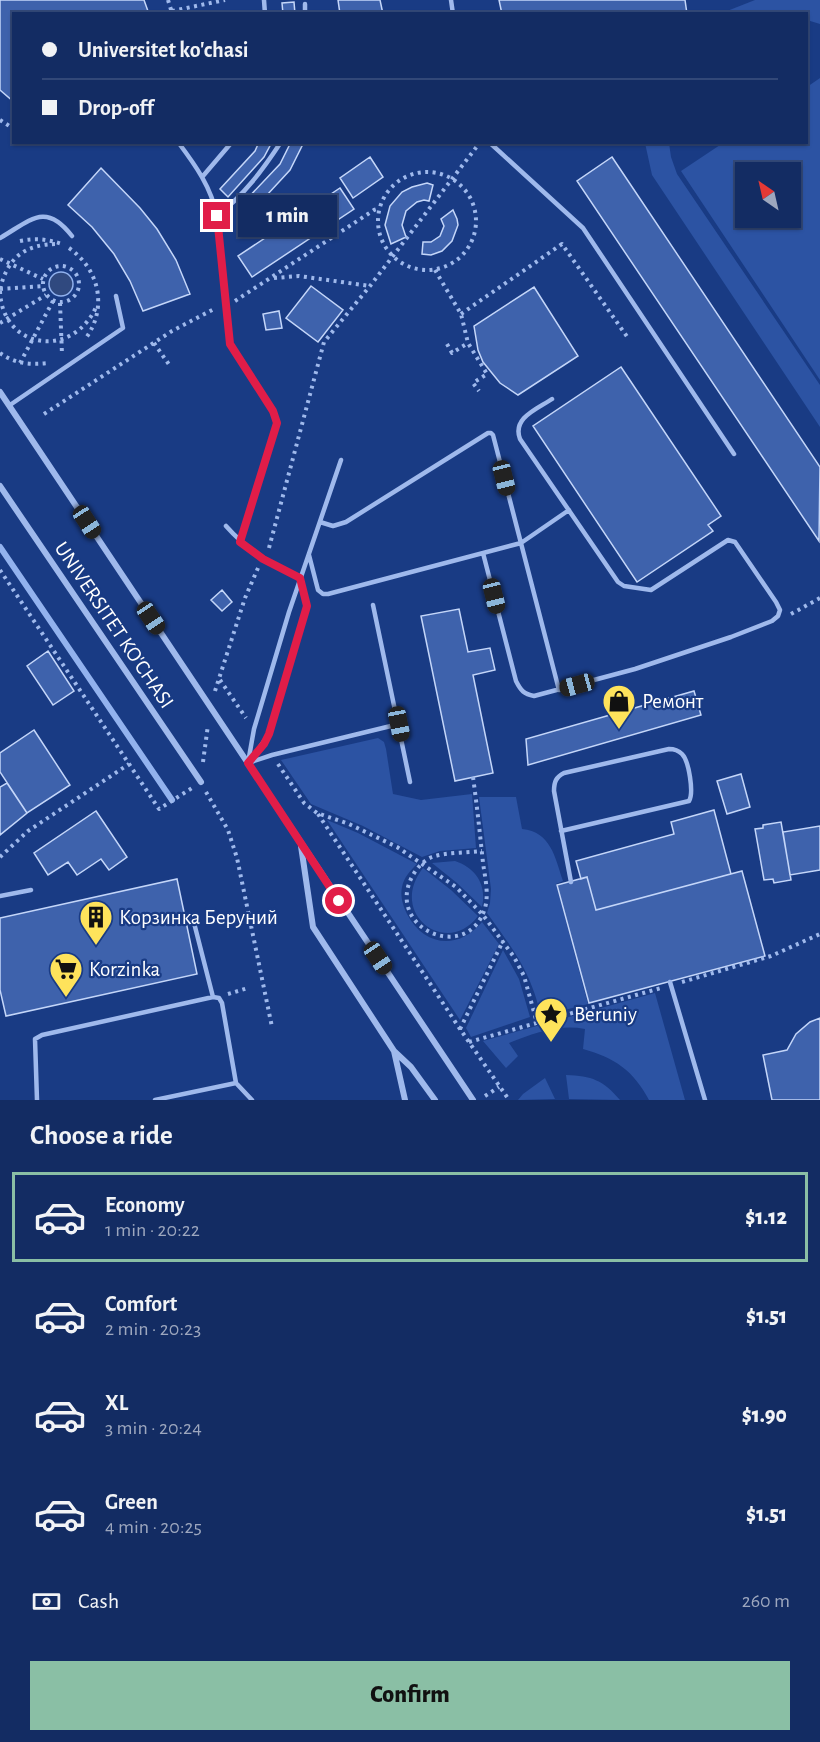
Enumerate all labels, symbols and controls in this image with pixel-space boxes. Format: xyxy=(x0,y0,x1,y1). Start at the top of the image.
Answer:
text: Universitet ko'chasi xyxy=(78,39,249,61)
text: Drop-off xyxy=(78,97,154,119)
north arrow xyxy=(735,162,801,228)
map controls xyxy=(735,162,801,228)
callout: 1 min xyxy=(238,195,337,237)
route end xyxy=(203,202,230,229)
text: 1 min xyxy=(266,206,309,226)
car xyxy=(491,458,517,498)
car xyxy=(70,502,104,542)
street label: UNIVERSITET KO'CHASI xyxy=(50,538,178,712)
car xyxy=(481,576,507,616)
car xyxy=(133,598,169,638)
car xyxy=(557,672,597,698)
shop icon: Ремонт xyxy=(601,683,637,730)
place label: Ремонт xyxy=(642,691,704,712)
car xyxy=(387,705,411,743)
route start xyxy=(325,887,352,914)
building icon: Корзинка Беруний xyxy=(78,899,114,946)
place label: Корзинка Беруний xyxy=(119,907,278,928)
car xyxy=(360,938,396,978)
supermarket icon: Korzinka xyxy=(48,951,84,998)
place label: Korzinka xyxy=(89,959,161,980)
place icon: Beruniy xyxy=(533,996,569,1043)
place label: Beruniy xyxy=(574,1004,637,1025)
text: Choose a ride xyxy=(30,1122,173,1149)
icon: car xyxy=(33,1190,87,1244)
text: Economy xyxy=(105,1194,185,1216)
text: $1.12 xyxy=(745,1206,787,1228)
text: 1 min · 20:22 xyxy=(105,1220,200,1240)
icon: car xyxy=(33,1289,87,1343)
text: Comfort xyxy=(105,1293,177,1315)
text: $1.51 xyxy=(746,1305,787,1327)
text: 2 min · 20:23 xyxy=(105,1319,201,1339)
icon: car xyxy=(33,1388,87,1442)
text: XL xyxy=(105,1392,128,1414)
text: $1.90 xyxy=(742,1404,787,1426)
text: 3 min · 20:24 xyxy=(105,1418,202,1438)
icon: car xyxy=(33,1487,87,1541)
text: Green xyxy=(105,1491,158,1513)
text: $1.51 xyxy=(746,1503,787,1525)
text: 4 min · 20:25 xyxy=(105,1517,202,1537)
icon: cash xyxy=(30,1585,63,1618)
text: Cash xyxy=(78,1590,119,1612)
text: 260 m xyxy=(742,1591,790,1611)
button: Confirm xyxy=(30,1661,790,1730)

